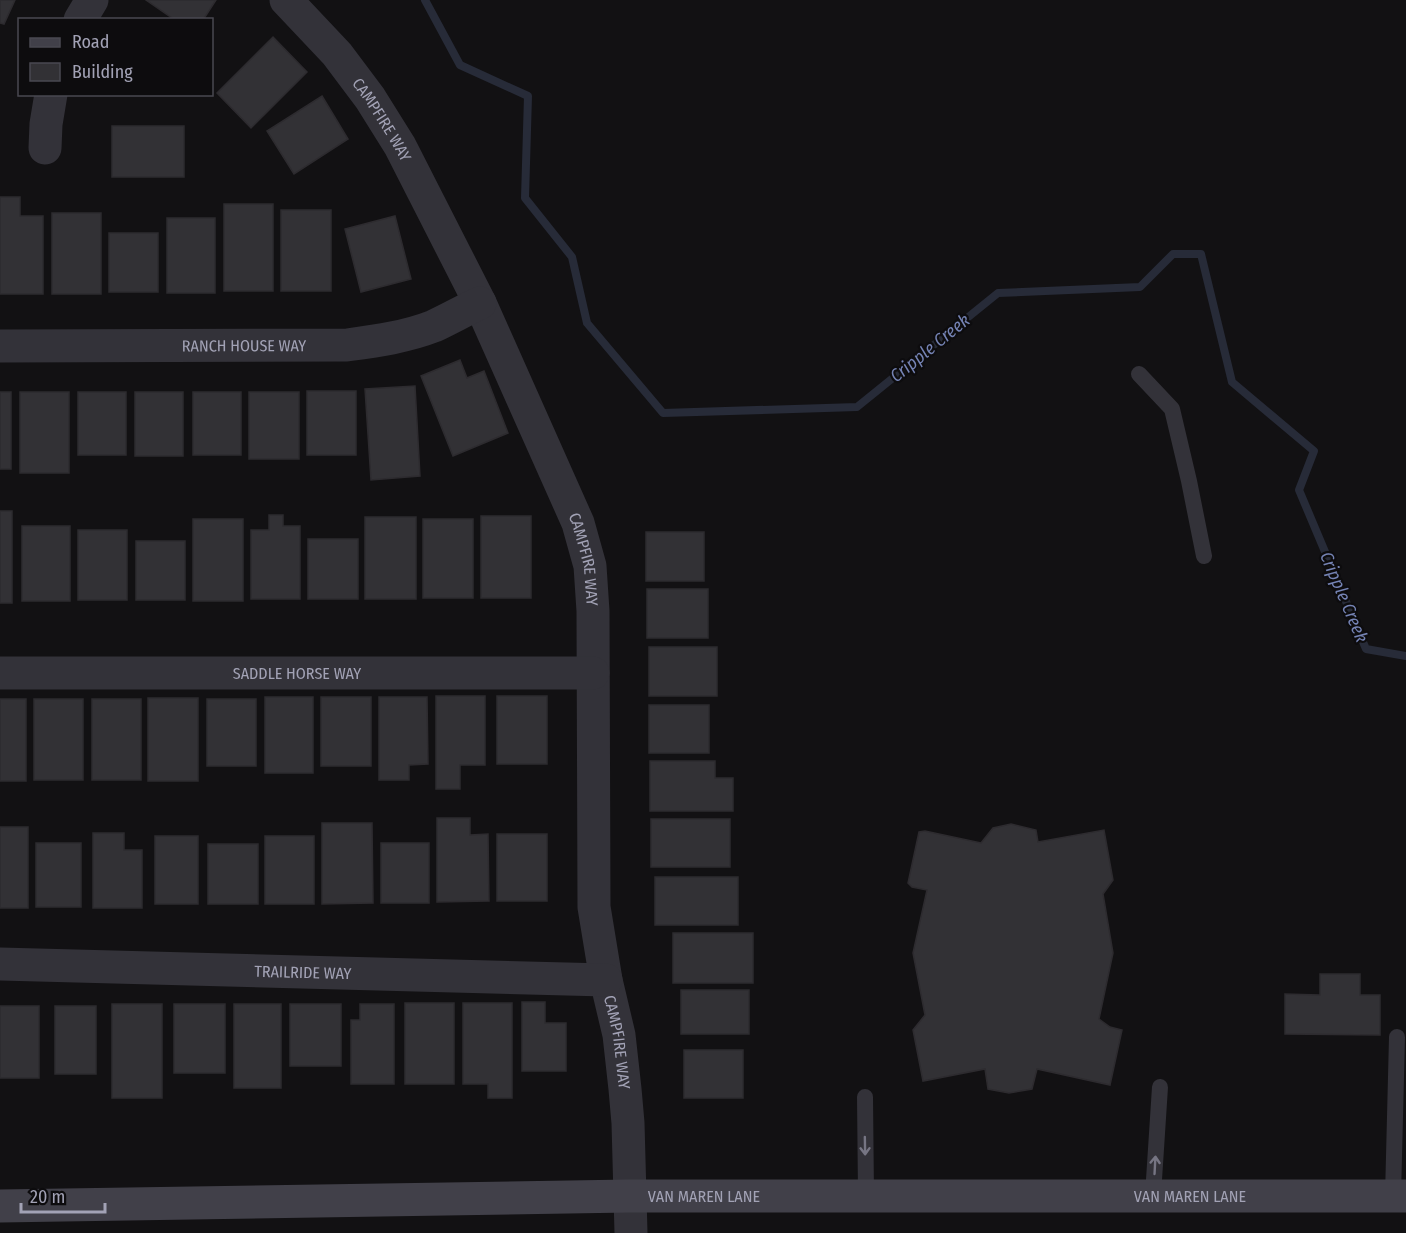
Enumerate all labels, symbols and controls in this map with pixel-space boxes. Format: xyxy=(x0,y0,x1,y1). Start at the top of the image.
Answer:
legend xyxy=(18,18,213,96)
text: Road xyxy=(72,31,109,53)
text: Building xyxy=(72,61,133,83)
street label: CAMPFIRE WAY xyxy=(349,74,416,164)
water label: Cripple Creek xyxy=(886,309,974,387)
street label: RANCH HOUSE WAY xyxy=(182,336,306,355)
street label: CAMPFIRE WAY xyxy=(565,510,602,607)
water label: Cripple Creek xyxy=(1315,548,1373,646)
street label: SADDLE HORSE WAY xyxy=(233,664,361,683)
street label: TRAILRIDE WAY xyxy=(254,961,352,983)
street label: CAMPFIRE WAY xyxy=(600,993,634,1090)
one-way arrow xyxy=(860,1135,871,1155)
one-way arrow xyxy=(1150,1155,1161,1175)
scale bar xyxy=(21,1176,105,1214)
text: 20 m xyxy=(30,1186,65,1208)
street label: VAN MAREN LANE xyxy=(648,1187,760,1206)
street label: VAN MAREN LANE xyxy=(1134,1187,1246,1206)

